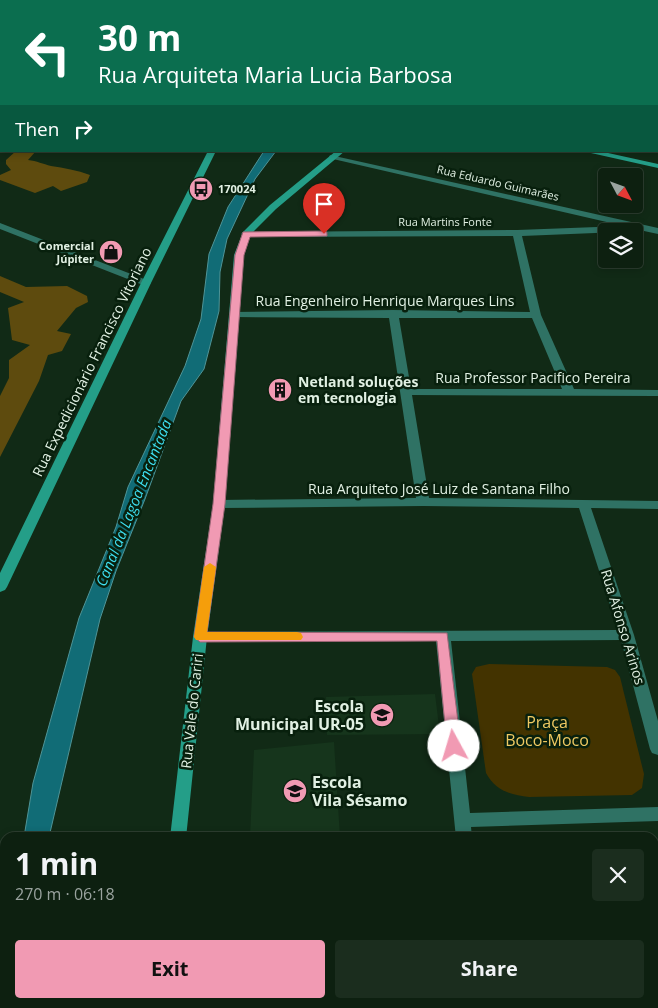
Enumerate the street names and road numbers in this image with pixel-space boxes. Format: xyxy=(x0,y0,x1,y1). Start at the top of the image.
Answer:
street label: Rua Eduardo Guimarães xyxy=(436,161,561,204)
street label: Rua Martins Fonte xyxy=(398,214,492,229)
street label: Rua Expedicionário Francisco Vitoriano xyxy=(28,244,156,480)
street label: Rua Engenheiro Henrique Marques Lins xyxy=(255,291,515,310)
street label: Rua Professor Pacifico Pereira xyxy=(435,368,631,387)
street label: Rua Arquiteto José Luiz de Santana Filho xyxy=(308,479,570,498)
street label: Rua Afonso Arinos xyxy=(597,567,650,687)
street label: Rua Vale do Cariri xyxy=(176,652,207,769)

